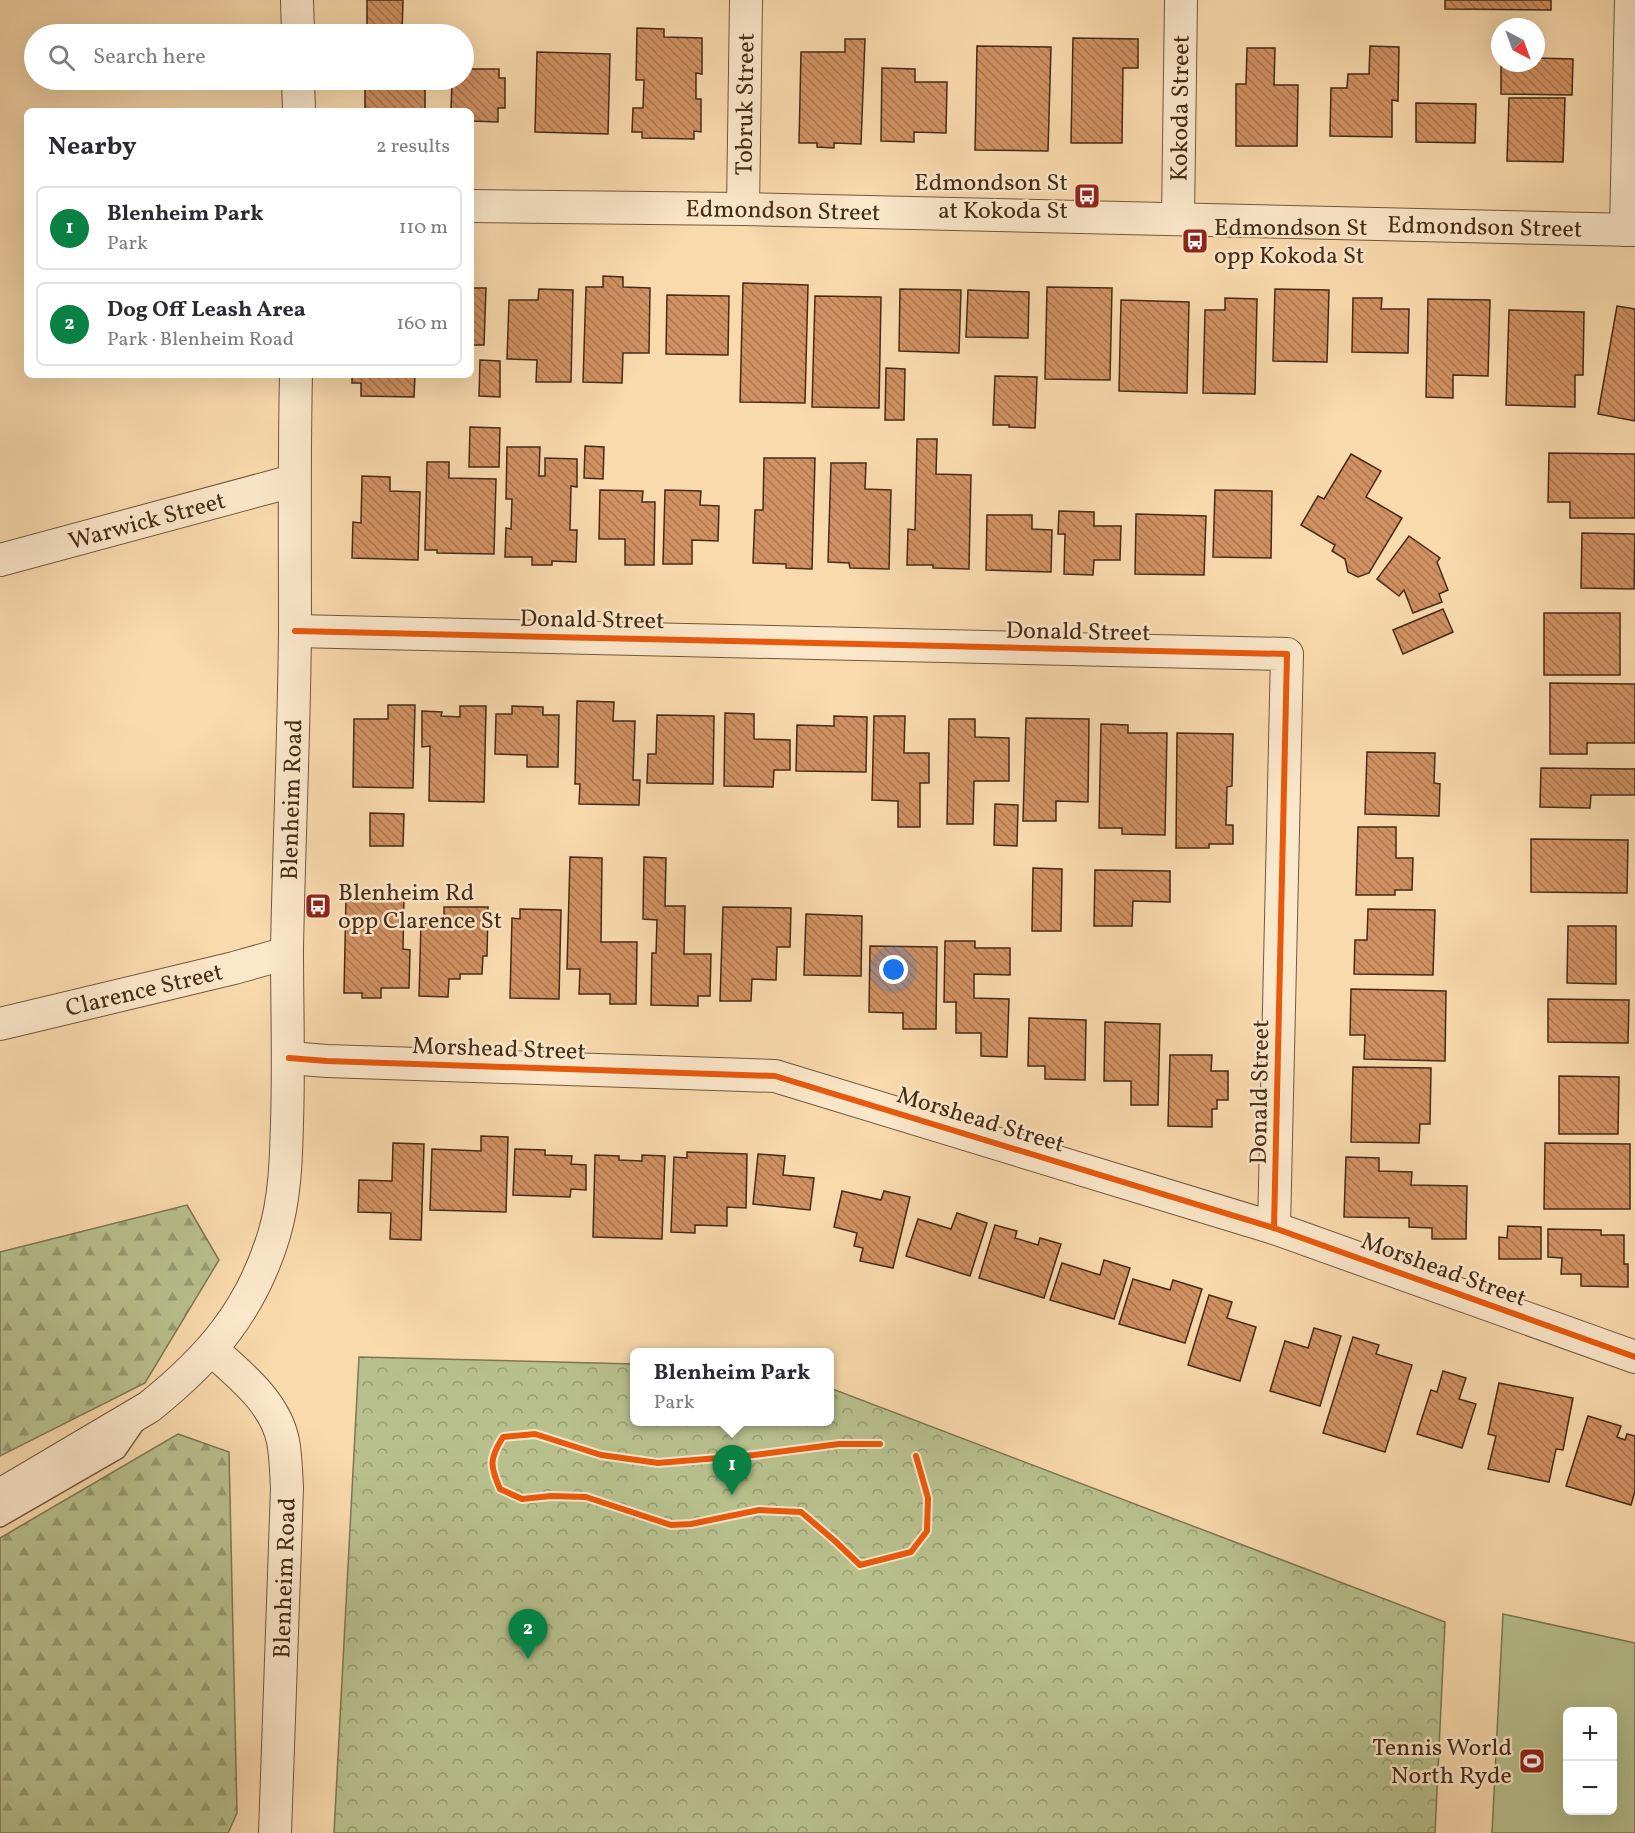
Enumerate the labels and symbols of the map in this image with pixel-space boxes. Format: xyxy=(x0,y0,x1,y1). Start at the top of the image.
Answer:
north arrow xyxy=(1491,18,1545,72)
street label: Tobruk Street xyxy=(728,33,765,176)
street label: Kokoda Street xyxy=(1164,34,1200,182)
place label: Edmondson St at Kokoda St xyxy=(914,167,1068,229)
bus stop icon: Edmondson St at Kokoda St xyxy=(1072,181,1102,211)
street label: Edmondson Street xyxy=(685,193,881,231)
street label: Edmondson Street xyxy=(1387,209,1583,248)
place label: Edmondson St opp Kokoda St xyxy=(1214,212,1368,274)
bus stop icon: Edmondson St opp Kokoda St xyxy=(1180,226,1210,256)
street label: Warwick Street xyxy=(65,485,230,560)
street label: Donald Street xyxy=(519,603,665,639)
street label: Donald Street xyxy=(1005,615,1151,651)
street label: Blenheim Road xyxy=(274,719,312,881)
place label: Blenheim Rd opp Clarence St xyxy=(338,877,502,939)
bus stop icon: Blenheim Rd opp Clarence St xyxy=(303,891,333,921)
your location xyxy=(879,955,908,984)
street label: Clarence Street xyxy=(62,956,226,1027)
street label: Donald Street xyxy=(1243,1019,1279,1165)
street label: Morshead Street xyxy=(411,1030,586,1070)
street label: Morshead Street xyxy=(892,1079,1069,1163)
street label: Morshead Street xyxy=(1356,1225,1531,1317)
pin: 1 xyxy=(712,1446,752,1495)
street label: Blenheim Road xyxy=(266,1497,306,1659)
pin: 2 xyxy=(508,1610,548,1659)
place label: Tennis World North Ryde xyxy=(1372,1732,1512,1794)
sports icon: Tennis World North Ryde xyxy=(1517,1746,1547,1776)

